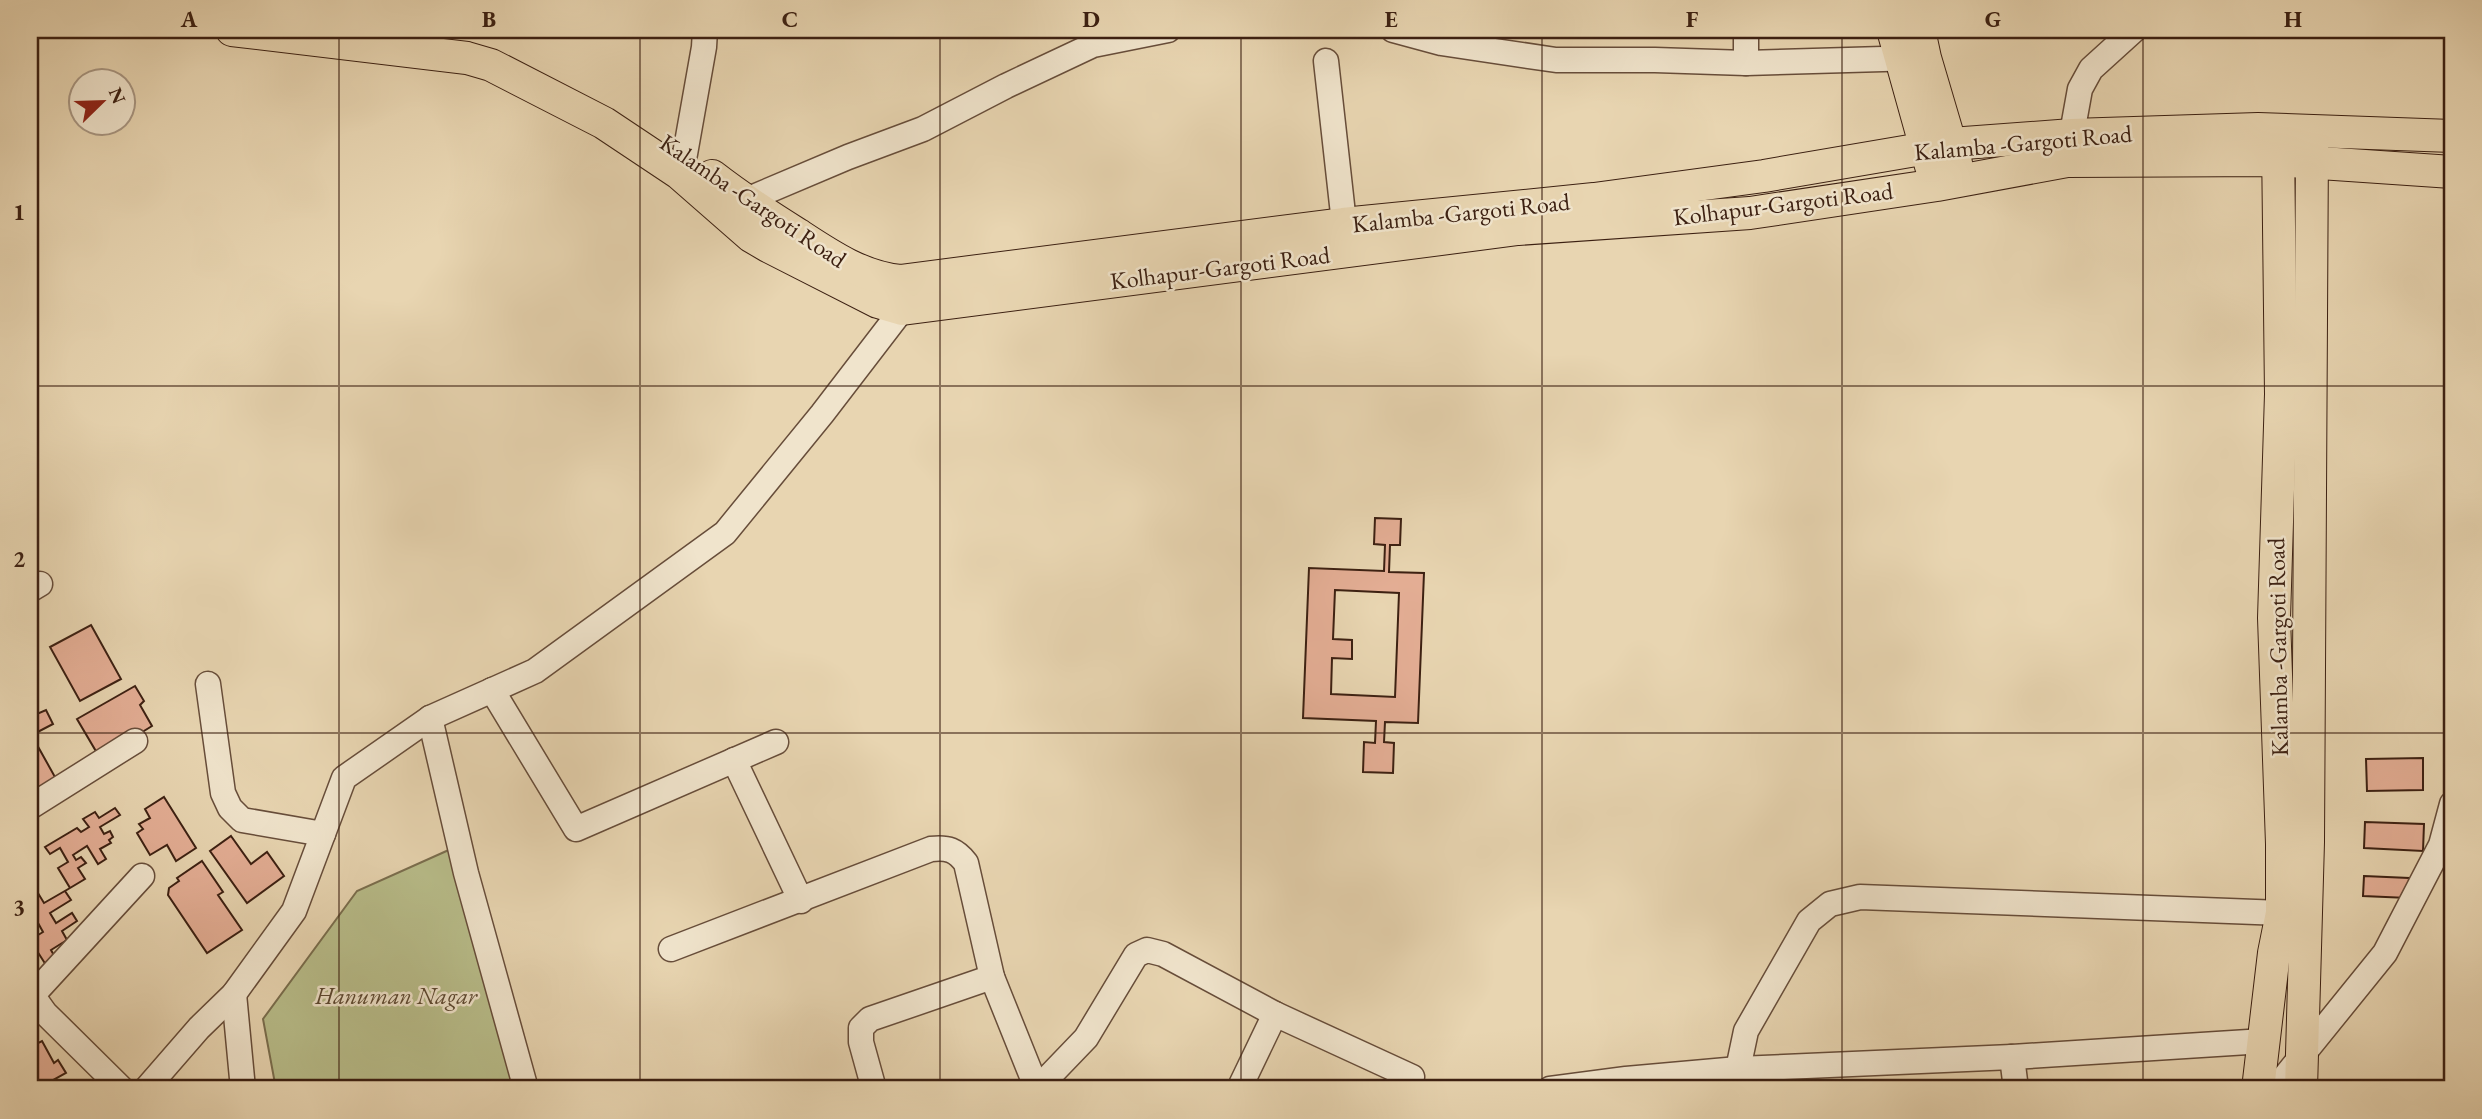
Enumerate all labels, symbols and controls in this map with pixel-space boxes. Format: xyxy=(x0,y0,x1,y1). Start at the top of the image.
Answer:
text: A xyxy=(180,4,198,34)
text: B xyxy=(482,4,496,34)
text: C xyxy=(782,4,798,34)
text: D xyxy=(1082,4,1100,34)
text: E xyxy=(1384,4,1398,34)
text: F xyxy=(1686,4,1699,34)
text: G xyxy=(1985,4,2001,34)
text: H xyxy=(2284,4,2302,34)
north arrow xyxy=(66,66,136,136)
text: N xyxy=(103,84,132,108)
street label: Kalamba -Gargoti Road xyxy=(1913,117,2134,167)
street label: Kalamba -Gargoti Road xyxy=(654,127,853,275)
street label: Kolhapur-Gargoti Road xyxy=(1671,175,1895,232)
street label: Kalamba -Gargoti Road xyxy=(1351,186,1572,239)
text: 1 xyxy=(13,197,25,227)
street label: Kolhapur-Gargoti Road xyxy=(1108,239,1332,296)
street label: Kalamba -Gargoti Road xyxy=(2260,537,2295,757)
text: 2 xyxy=(13,544,25,574)
text: 3 xyxy=(13,892,25,922)
park label: Hanuman Nagar xyxy=(314,980,479,1011)

